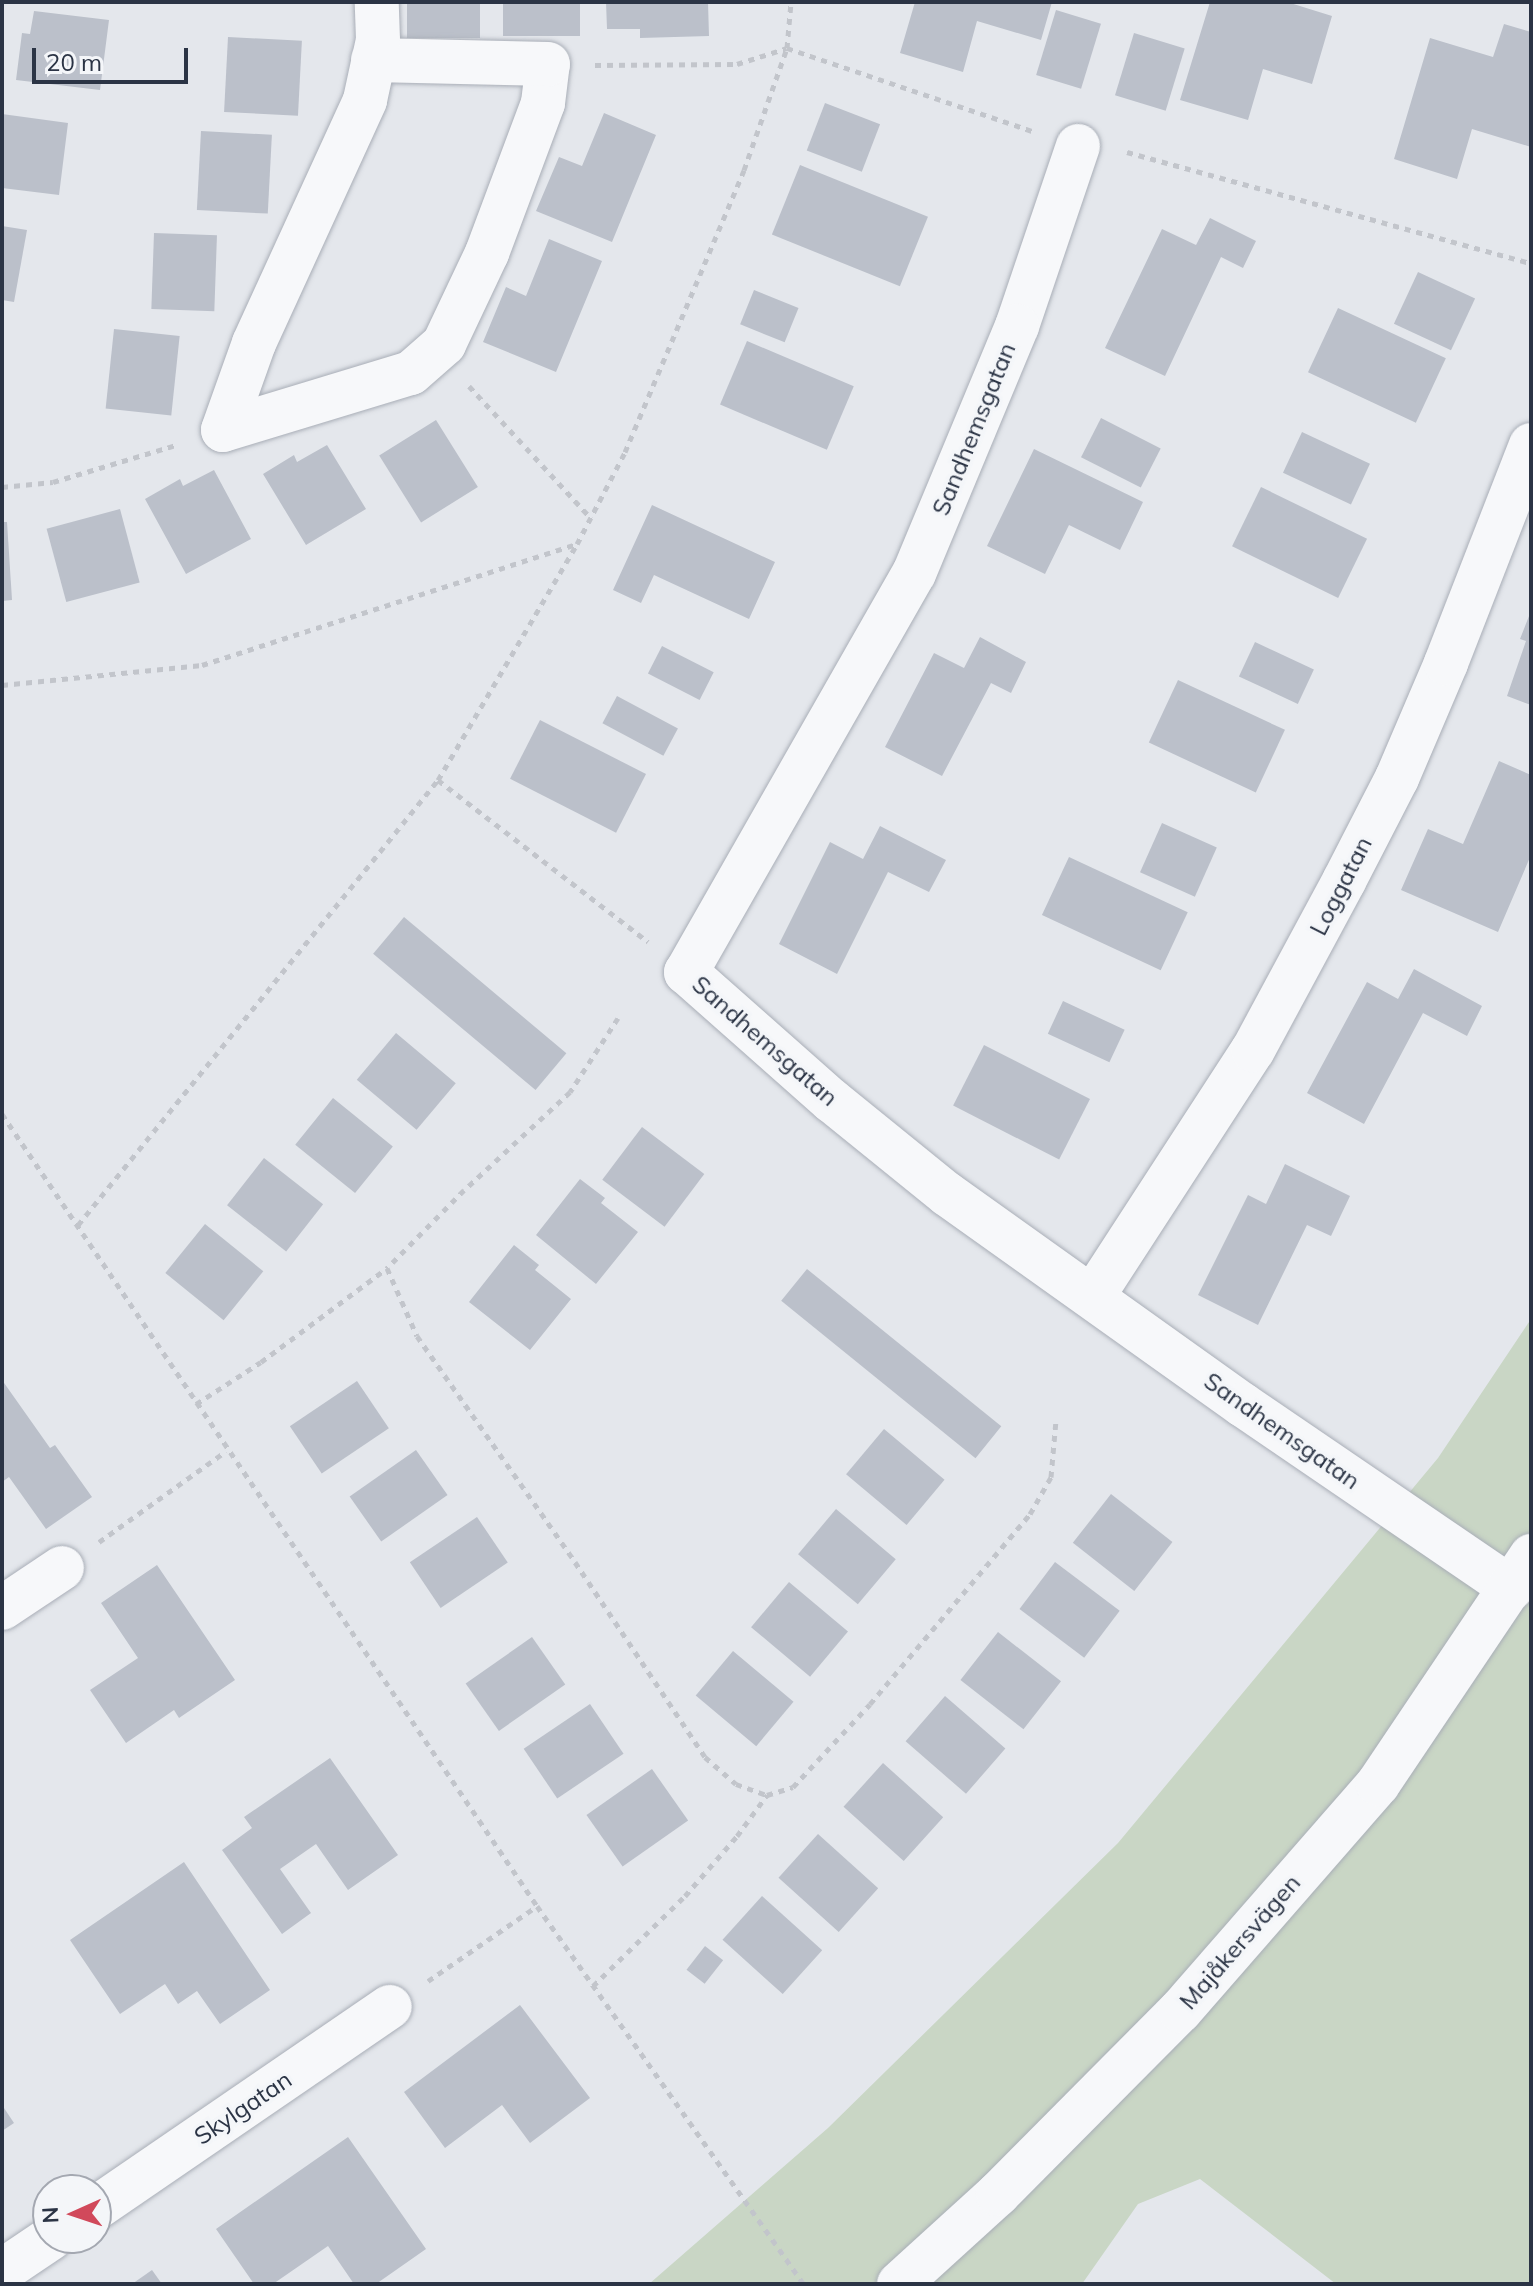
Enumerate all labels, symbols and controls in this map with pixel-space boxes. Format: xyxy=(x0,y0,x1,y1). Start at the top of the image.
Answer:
scale bar xyxy=(36,32,192,82)
text: 20 m xyxy=(46,47,102,77)
street label: Sandhemsgatan xyxy=(926,338,1022,520)
street label: Loggatan xyxy=(1304,832,1378,940)
street label: Sandhemsgatan xyxy=(686,970,844,1112)
street label: Sandhemsgatan xyxy=(1199,1367,1365,1495)
street label: Majåkersvägen xyxy=(1174,1869,1306,2015)
street label: Skylgatan xyxy=(189,2065,297,2151)
north arrow xyxy=(32,2174,112,2254)
text: N xyxy=(36,2206,64,2224)

